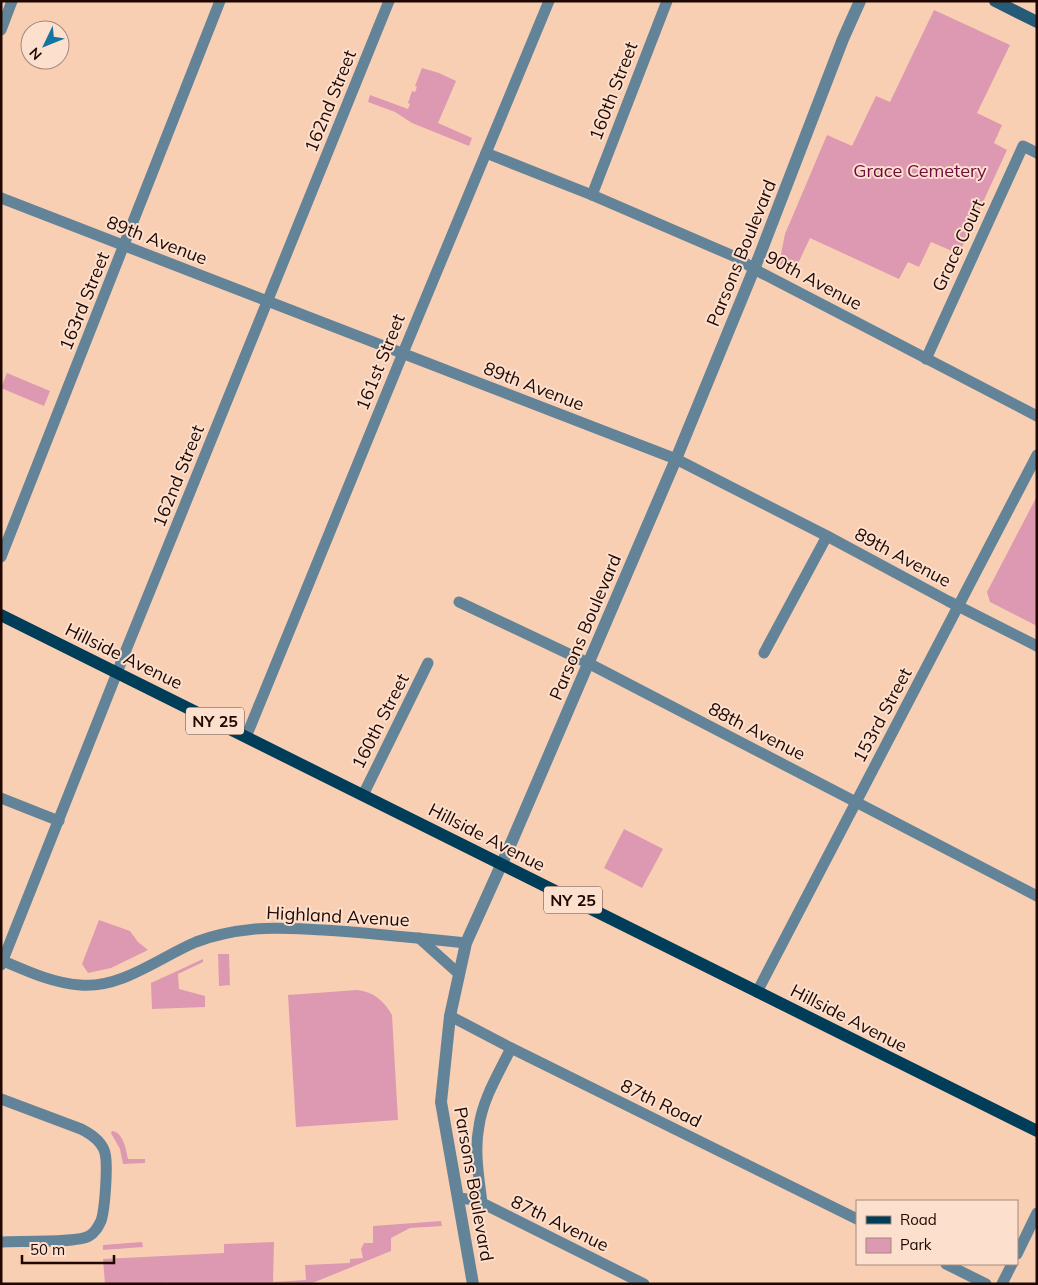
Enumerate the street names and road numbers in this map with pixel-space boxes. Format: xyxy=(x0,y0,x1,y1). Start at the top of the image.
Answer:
street label: 160th Street xyxy=(584,38,642,144)
street label: 162nd Street xyxy=(299,47,361,155)
street label: Parsons Boulevard xyxy=(701,176,781,330)
street label: Grace Court xyxy=(927,195,989,295)
street label: 89th Avenue xyxy=(103,210,211,270)
street label: 90th Avenue xyxy=(762,245,866,315)
street label: 163rd Street xyxy=(54,248,114,354)
street label: 161st Street xyxy=(350,310,410,414)
street label: 89th Avenue xyxy=(480,356,588,416)
street label: 162nd Street xyxy=(147,422,209,530)
street label: 89th Avenue xyxy=(851,522,955,592)
street label: Parsons Boulevard xyxy=(544,551,626,703)
street label: Hillside Avenue xyxy=(62,618,186,694)
street label: 153rd Street xyxy=(847,664,917,766)
street label: 160th Street xyxy=(346,670,414,772)
street label: 88th Avenue xyxy=(705,697,809,765)
road number: NY 25 xyxy=(186,708,244,734)
street label: Hillside Avenue xyxy=(425,798,549,876)
road number: NY 25 xyxy=(544,886,602,914)
street label: Highland Avenue xyxy=(266,901,410,931)
street label: Hillside Avenue xyxy=(787,979,911,1057)
street label: 87th Road xyxy=(617,1074,705,1132)
street label: Parsons Boulevard xyxy=(449,1105,499,1263)
street label: 87th Avenue xyxy=(507,1189,613,1257)

